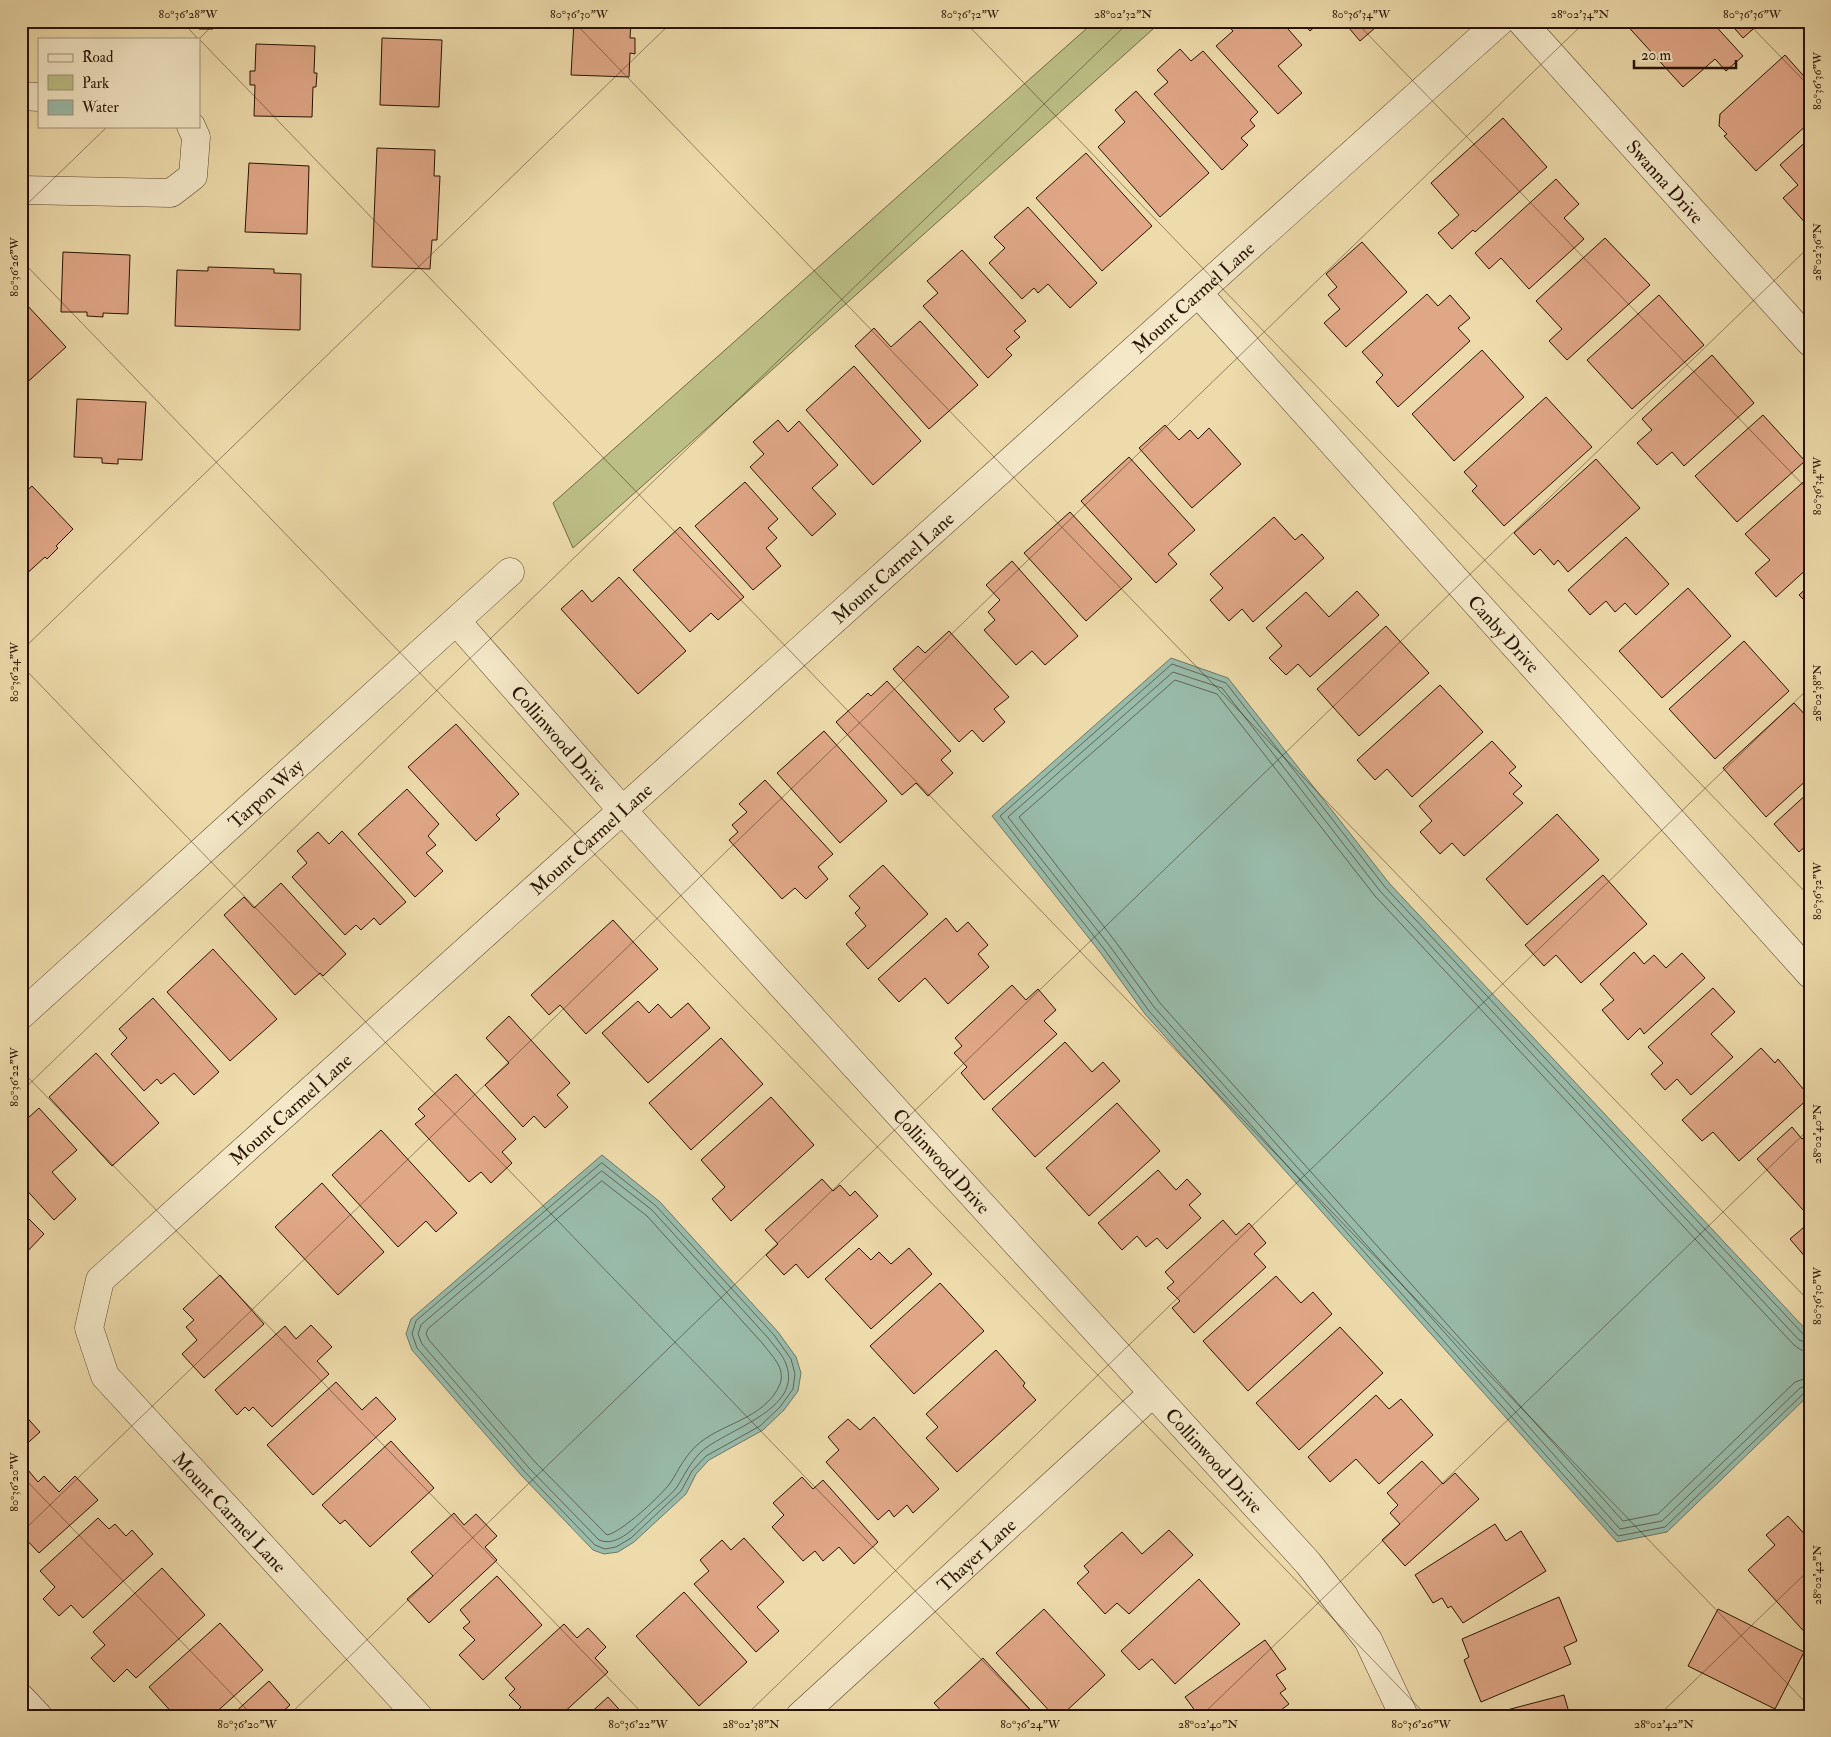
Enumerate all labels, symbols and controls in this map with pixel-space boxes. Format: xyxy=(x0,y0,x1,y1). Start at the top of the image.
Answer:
text: 80°36'28"W xyxy=(159,7,218,22)
text: 80°36'30"W xyxy=(550,7,609,22)
text: 80°36'32"W xyxy=(941,7,1000,22)
text: 28°02'32"N xyxy=(1094,7,1152,22)
text: 80°36'34"W xyxy=(1332,7,1391,22)
text: 28°02'34"N xyxy=(1551,7,1609,22)
text: 80°36'36"W xyxy=(1723,7,1782,22)
legend xyxy=(38,38,200,128)
scale bar xyxy=(1634,38,1736,70)
text: 20 m xyxy=(1641,46,1671,65)
text: Road xyxy=(82,48,114,67)
text: 80°36'36"W xyxy=(1810,51,1825,110)
text: Park xyxy=(82,74,109,93)
text: Water xyxy=(81,98,119,117)
street label: Swanna Drive xyxy=(1621,135,1709,229)
text: 28°02'36"N xyxy=(1810,223,1825,281)
text: 80°36'26"W xyxy=(7,237,22,297)
street label: Mount Carmel Lane xyxy=(1128,237,1260,359)
text: 80°36'34"W xyxy=(1810,456,1825,515)
street label: Mount Carmel Lane xyxy=(827,507,960,629)
street label: Canby Drive xyxy=(1462,590,1545,678)
text: 80°36'24"W xyxy=(7,641,22,702)
text: 28°02'38"N xyxy=(1810,664,1825,722)
street label: Collinwood Drive xyxy=(505,681,612,797)
street label: Tarpon Way xyxy=(224,754,309,834)
street label: Mount Carmel Lane xyxy=(525,778,658,901)
text: 80°36'32"W xyxy=(1810,861,1825,920)
text: 80°36'22"W xyxy=(7,1047,22,1107)
street label: Mount Carmel Lane xyxy=(225,1048,357,1171)
street label: Collinwood Drive xyxy=(887,1104,995,1219)
text: 28°02'40"N xyxy=(1810,1104,1825,1164)
text: 80°36'30"W xyxy=(1810,1266,1825,1325)
street label: Collinwood Drive xyxy=(1160,1403,1268,1519)
street label: Mount Carmel Lane xyxy=(167,1447,291,1578)
text: 80°36'20"W xyxy=(7,1451,22,1512)
street label: Thayer Lane xyxy=(933,1513,1021,1597)
text: 28°02'42"N xyxy=(1810,1545,1825,1605)
text: 80°36'20"W xyxy=(217,1717,278,1732)
text: 80°36'22"W xyxy=(608,1717,668,1732)
text: 28°02'38"N xyxy=(722,1717,780,1732)
text: 80°36'24"W xyxy=(1000,1717,1061,1732)
text: 28°02'40"N xyxy=(1178,1717,1238,1732)
text: 80°36'26"W xyxy=(1391,1717,1451,1732)
text: 28°02'42"N xyxy=(1634,1717,1694,1732)

